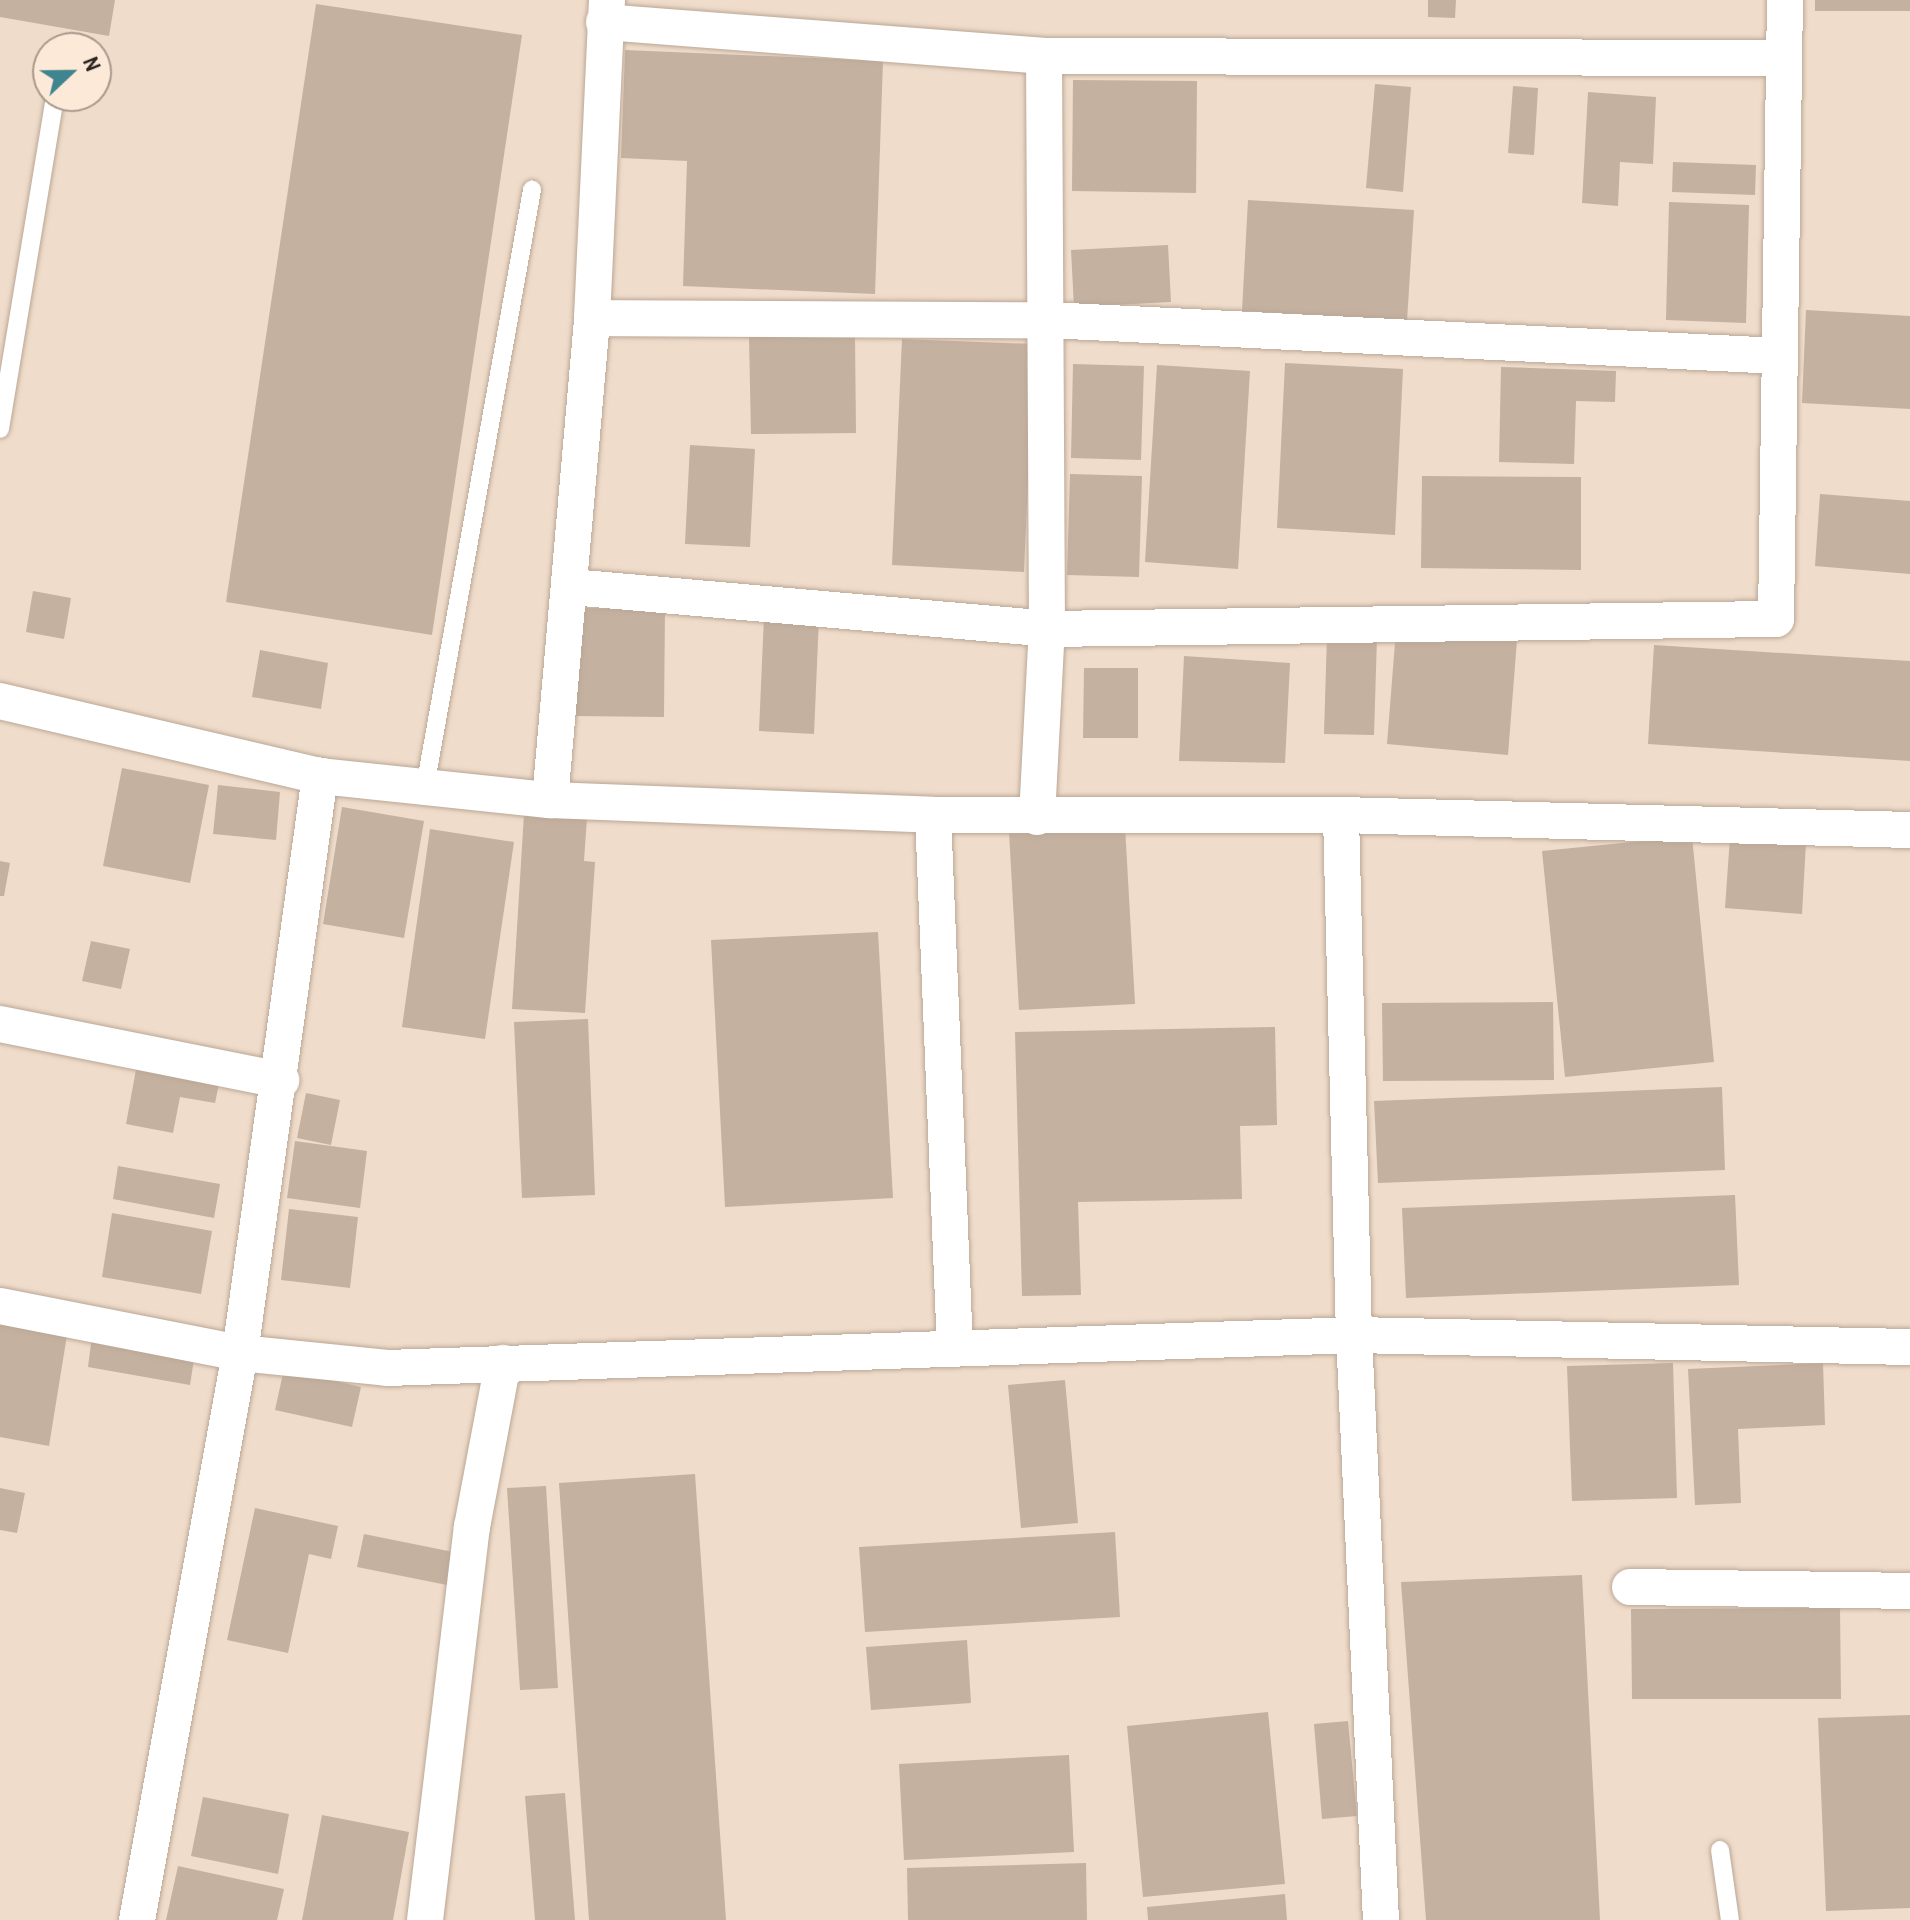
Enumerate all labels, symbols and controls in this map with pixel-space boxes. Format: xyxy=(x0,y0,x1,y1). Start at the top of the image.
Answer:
north arrow xyxy=(32,32,112,112)
text: N xyxy=(76,52,109,75)

